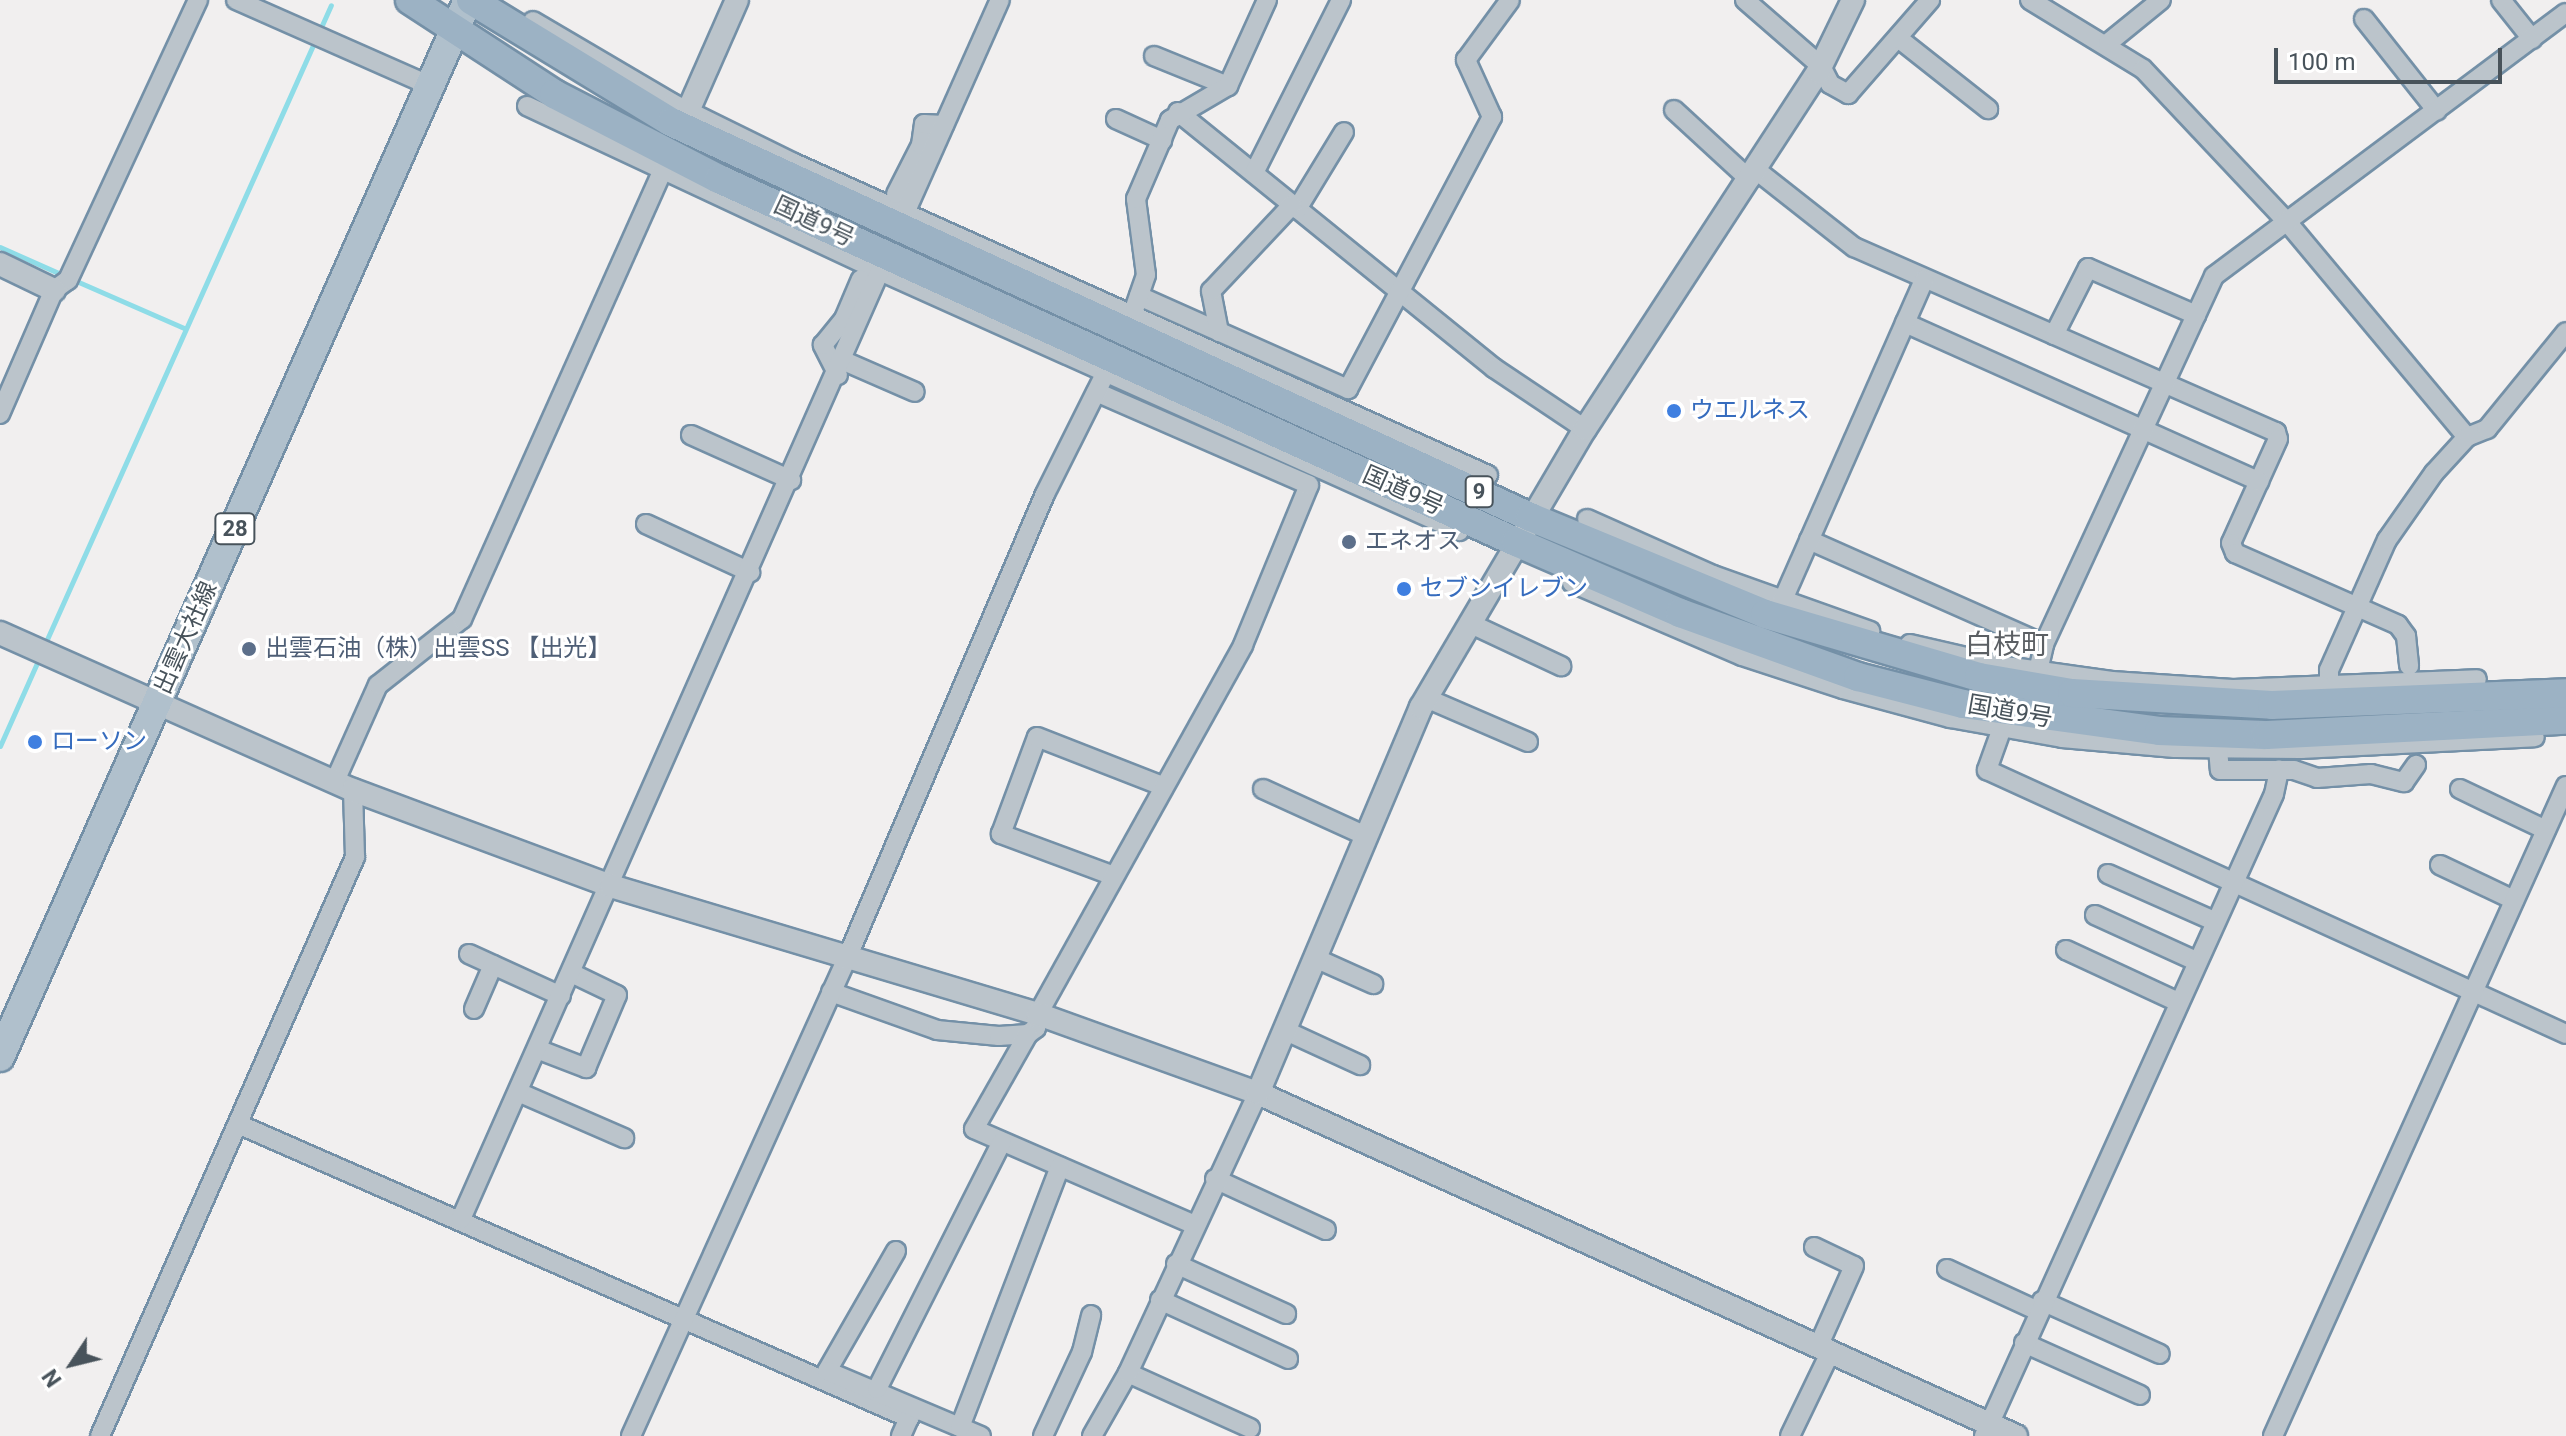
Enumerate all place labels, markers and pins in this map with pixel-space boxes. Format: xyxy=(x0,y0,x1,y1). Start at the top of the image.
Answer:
place label: ウエルネス xyxy=(1690,397,1810,425)
marker: ウエルネス xyxy=(1665,402,1683,420)
place label: エネオス xyxy=(1365,528,1461,556)
marker: エネオス xyxy=(1340,533,1358,551)
place label: セブンイレブン xyxy=(1420,575,1588,603)
marker: セブンイレブン xyxy=(1395,580,1413,598)
place label: 出雲石油（株）出雲SS 【出光】 xyxy=(265,635,611,663)
marker: 出雲石油（株）出雲SS 【出光】 xyxy=(240,640,258,658)
place label: ローソン xyxy=(51,728,147,756)
marker: ローソン xyxy=(26,733,44,751)

